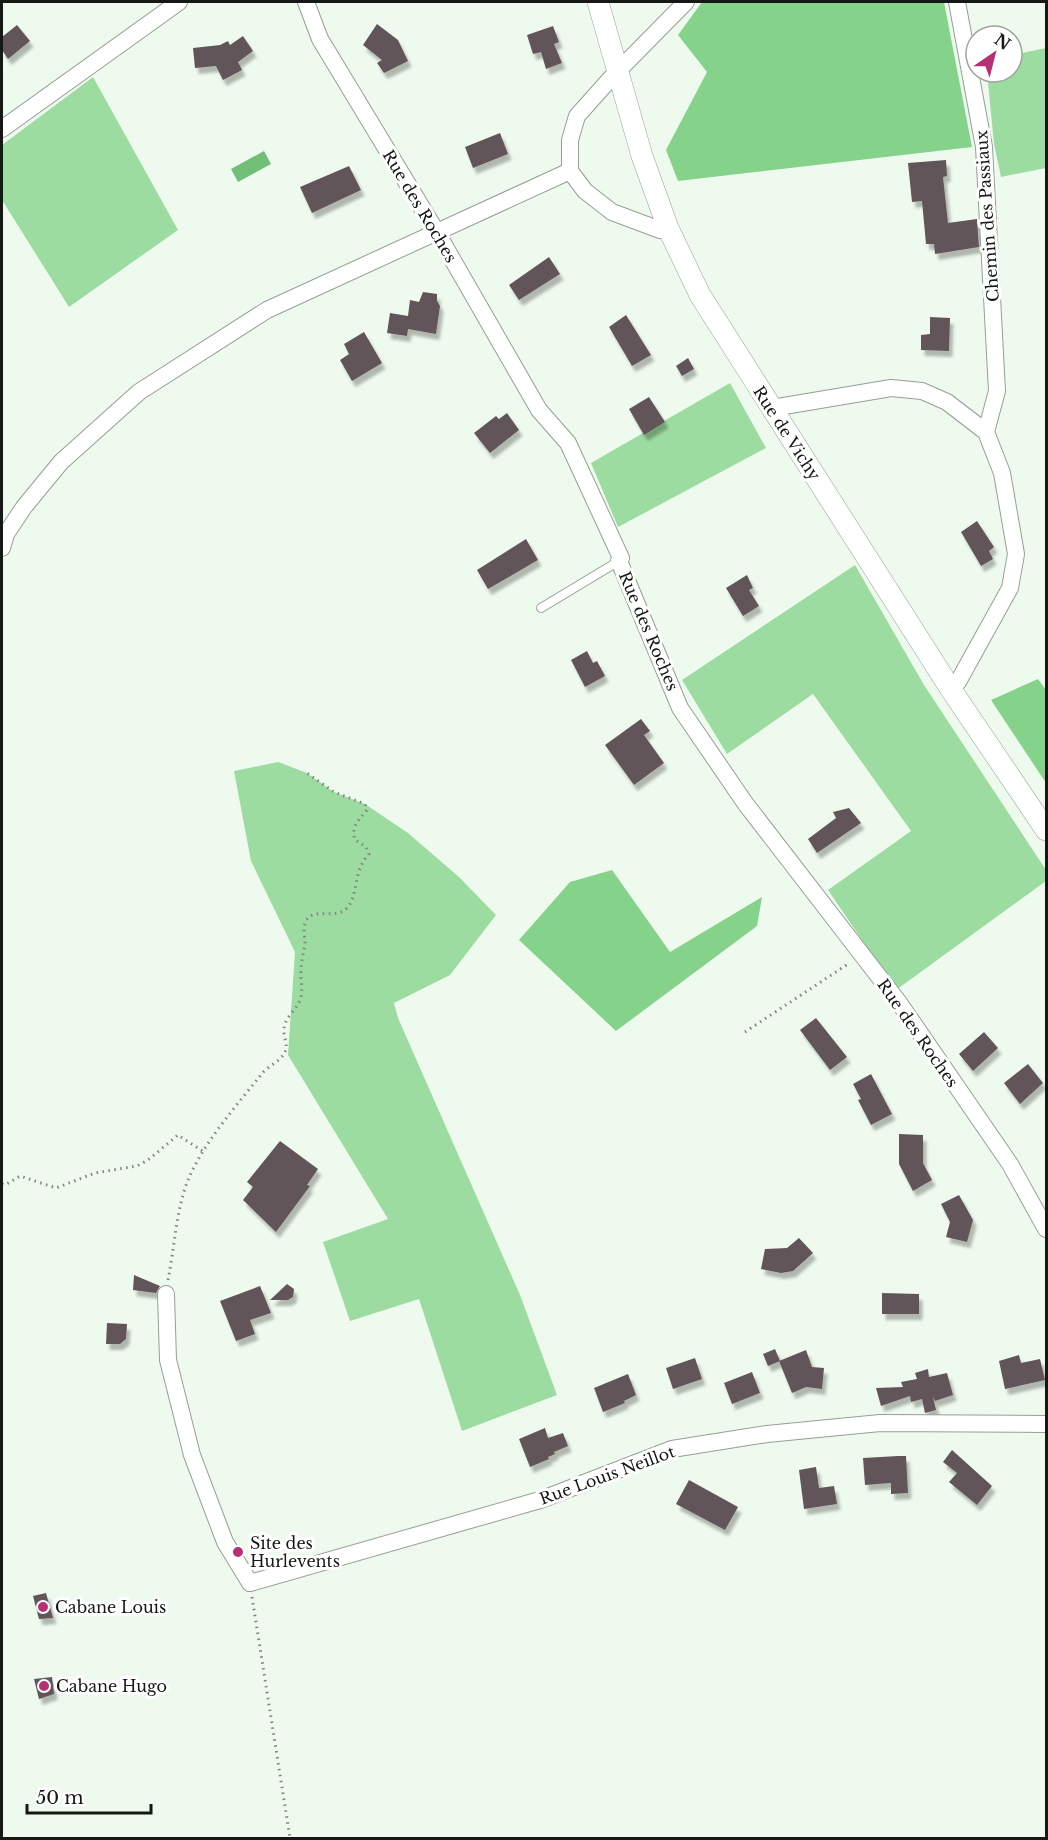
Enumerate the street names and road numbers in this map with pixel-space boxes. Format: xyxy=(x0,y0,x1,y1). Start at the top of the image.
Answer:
street label: Chemin des Passiaux xyxy=(971,129,1003,303)
street label: Rue des Roches xyxy=(379,146,461,266)
street label: Rue de Vichy xyxy=(749,382,825,485)
street label: Rue des Roches xyxy=(615,568,683,694)
street label: Rue des Roches xyxy=(873,975,963,1091)
street label: Rue Louis Neillot xyxy=(537,1441,677,1509)

